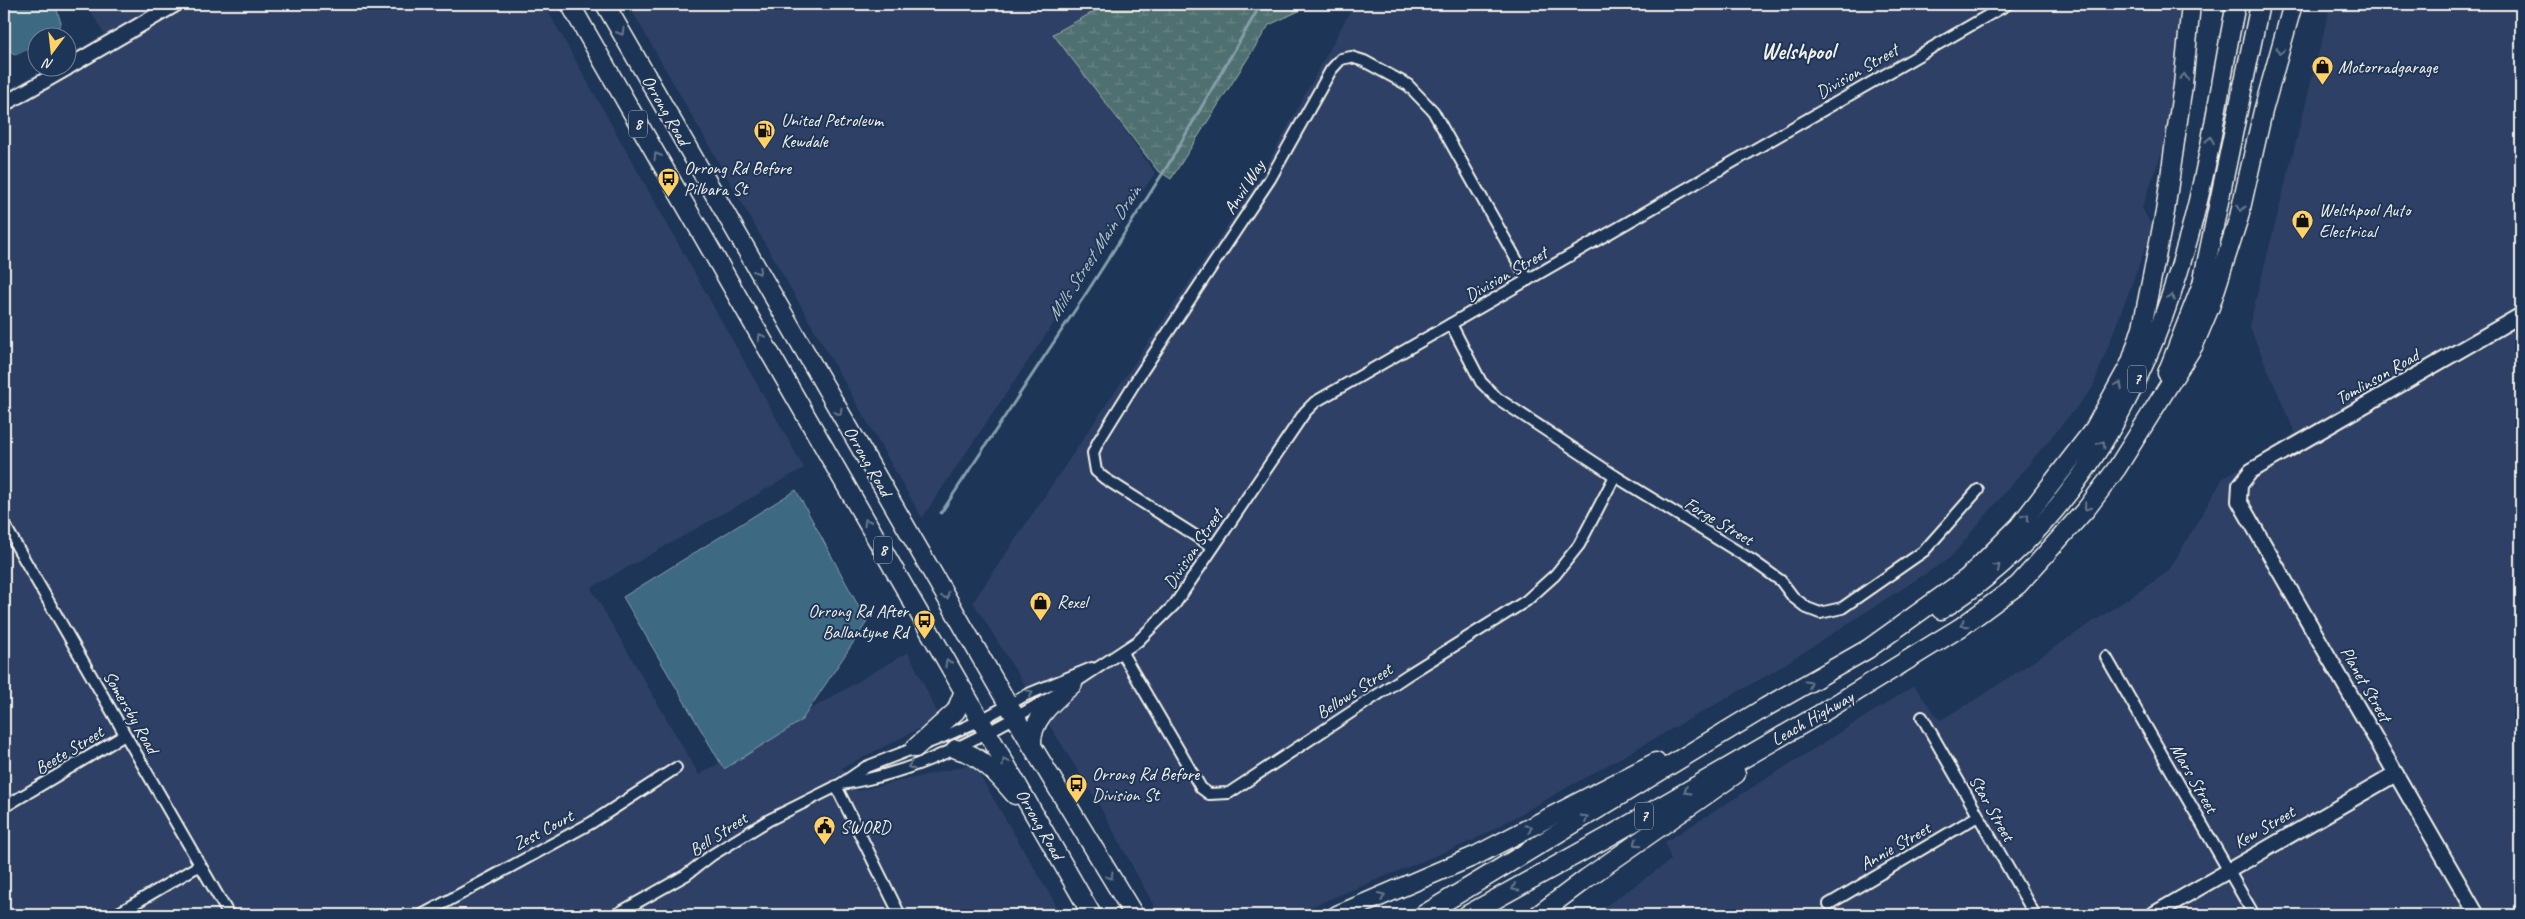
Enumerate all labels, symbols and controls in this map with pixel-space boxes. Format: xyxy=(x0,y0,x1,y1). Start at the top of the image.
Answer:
one-way arrow xyxy=(615,26,625,35)
north arrow xyxy=(28,28,78,78)
street label: Division Street xyxy=(1812,37,1905,103)
district label: Welshpool xyxy=(1761,38,1839,66)
one-way arrow xyxy=(2275,46,2286,55)
text: N xyxy=(40,54,55,73)
shop icon: Motorradgarage xyxy=(2310,55,2334,86)
place label: Motorradgarage xyxy=(2338,56,2438,78)
street label: Orrong Road xyxy=(637,71,696,152)
one-way arrow xyxy=(2178,73,2189,81)
place label: United Petroleum Kewdale xyxy=(781,109,885,152)
road number: 8 xyxy=(629,110,647,138)
fuel station icon: United Petroleum Kewdale xyxy=(753,118,777,149)
one-way arrow xyxy=(2205,135,2215,144)
one-way arrow xyxy=(653,152,663,161)
street label: Anvil Way xyxy=(1218,154,1271,218)
place label: Orrong Rd Before Pilbara St xyxy=(684,157,792,200)
bus stop icon: Orrong Rd Before Pilbara St xyxy=(656,166,680,197)
water label: Mills Street Main Drain xyxy=(1041,179,1148,325)
place label: Welshpool Auto Electrical xyxy=(2319,199,2412,242)
one-way arrow xyxy=(2236,204,2247,213)
shop icon: Welshpool Auto Electrical xyxy=(2291,208,2315,239)
street label: Division Street xyxy=(1461,240,1554,306)
one-way arrow xyxy=(751,266,761,275)
one-way arrow xyxy=(2165,293,2175,302)
one-way arrow xyxy=(757,333,767,342)
street label: Tomlinson Road xyxy=(2331,343,2425,410)
road number: 7 xyxy=(2128,366,2146,392)
one-way arrow xyxy=(2113,381,2123,390)
one-way arrow xyxy=(833,406,843,415)
street label: Orrong Road xyxy=(839,422,898,503)
one-way arrow xyxy=(2096,440,2106,449)
street label: Forge Street xyxy=(1681,492,1759,551)
one-way arrow xyxy=(2085,501,2093,510)
street label: Division Street xyxy=(1158,503,1229,593)
one-way arrow xyxy=(2020,514,2029,523)
one-way arrow xyxy=(863,518,873,527)
road number: 8 xyxy=(874,536,892,564)
one-way arrow xyxy=(1991,564,2000,573)
shop icon: Rexel xyxy=(1029,590,1053,621)
one-way arrow xyxy=(940,591,950,600)
place label: Rexel xyxy=(1057,591,1090,613)
place label: Orrong Rd After Ballantyne Rd xyxy=(808,600,911,643)
bus stop icon: Orrong Rd After Ballantyne Rd xyxy=(912,609,936,640)
one-way arrow xyxy=(1960,618,1970,627)
street label: Planet Street xyxy=(2336,643,2398,728)
street label: Bellows Street xyxy=(1312,657,1398,724)
one-way arrow xyxy=(944,659,954,668)
street label: Somersby Road xyxy=(98,667,165,760)
one-way arrow xyxy=(1803,680,1812,690)
street label: Leach Highway xyxy=(1767,685,1859,750)
one-way arrow xyxy=(1025,689,1034,700)
street label: Beete Street xyxy=(31,720,109,779)
street label: Mars Street xyxy=(2165,739,2224,818)
one-way arrow xyxy=(1001,758,1011,767)
one-way arrow xyxy=(907,760,915,770)
place label: Orrong Rd Before Division St xyxy=(1092,763,1200,806)
street label: Star Street xyxy=(1964,771,2021,847)
bus stop icon: Orrong Rd Before Division St xyxy=(1064,772,1088,803)
one-way arrow xyxy=(1683,784,1692,794)
street label: Orrong Road xyxy=(1011,785,1070,866)
street label: Kew Street xyxy=(2230,800,2300,853)
road number: 7 xyxy=(1635,802,1653,829)
street label: Zest Court xyxy=(509,804,579,855)
street label: Bell Street xyxy=(685,806,753,861)
one-way arrow xyxy=(1579,814,1588,824)
public building icon: SWORD xyxy=(812,815,836,846)
place label: SWORD xyxy=(840,816,892,838)
street label: Annie Street xyxy=(1856,816,1936,875)
one-way arrow xyxy=(1524,824,1533,834)
one-way arrow xyxy=(1633,837,1643,846)
one-way arrow xyxy=(1103,871,1113,880)
one-way arrow xyxy=(1512,882,1521,892)
one-way arrow xyxy=(1377,891,1386,902)

